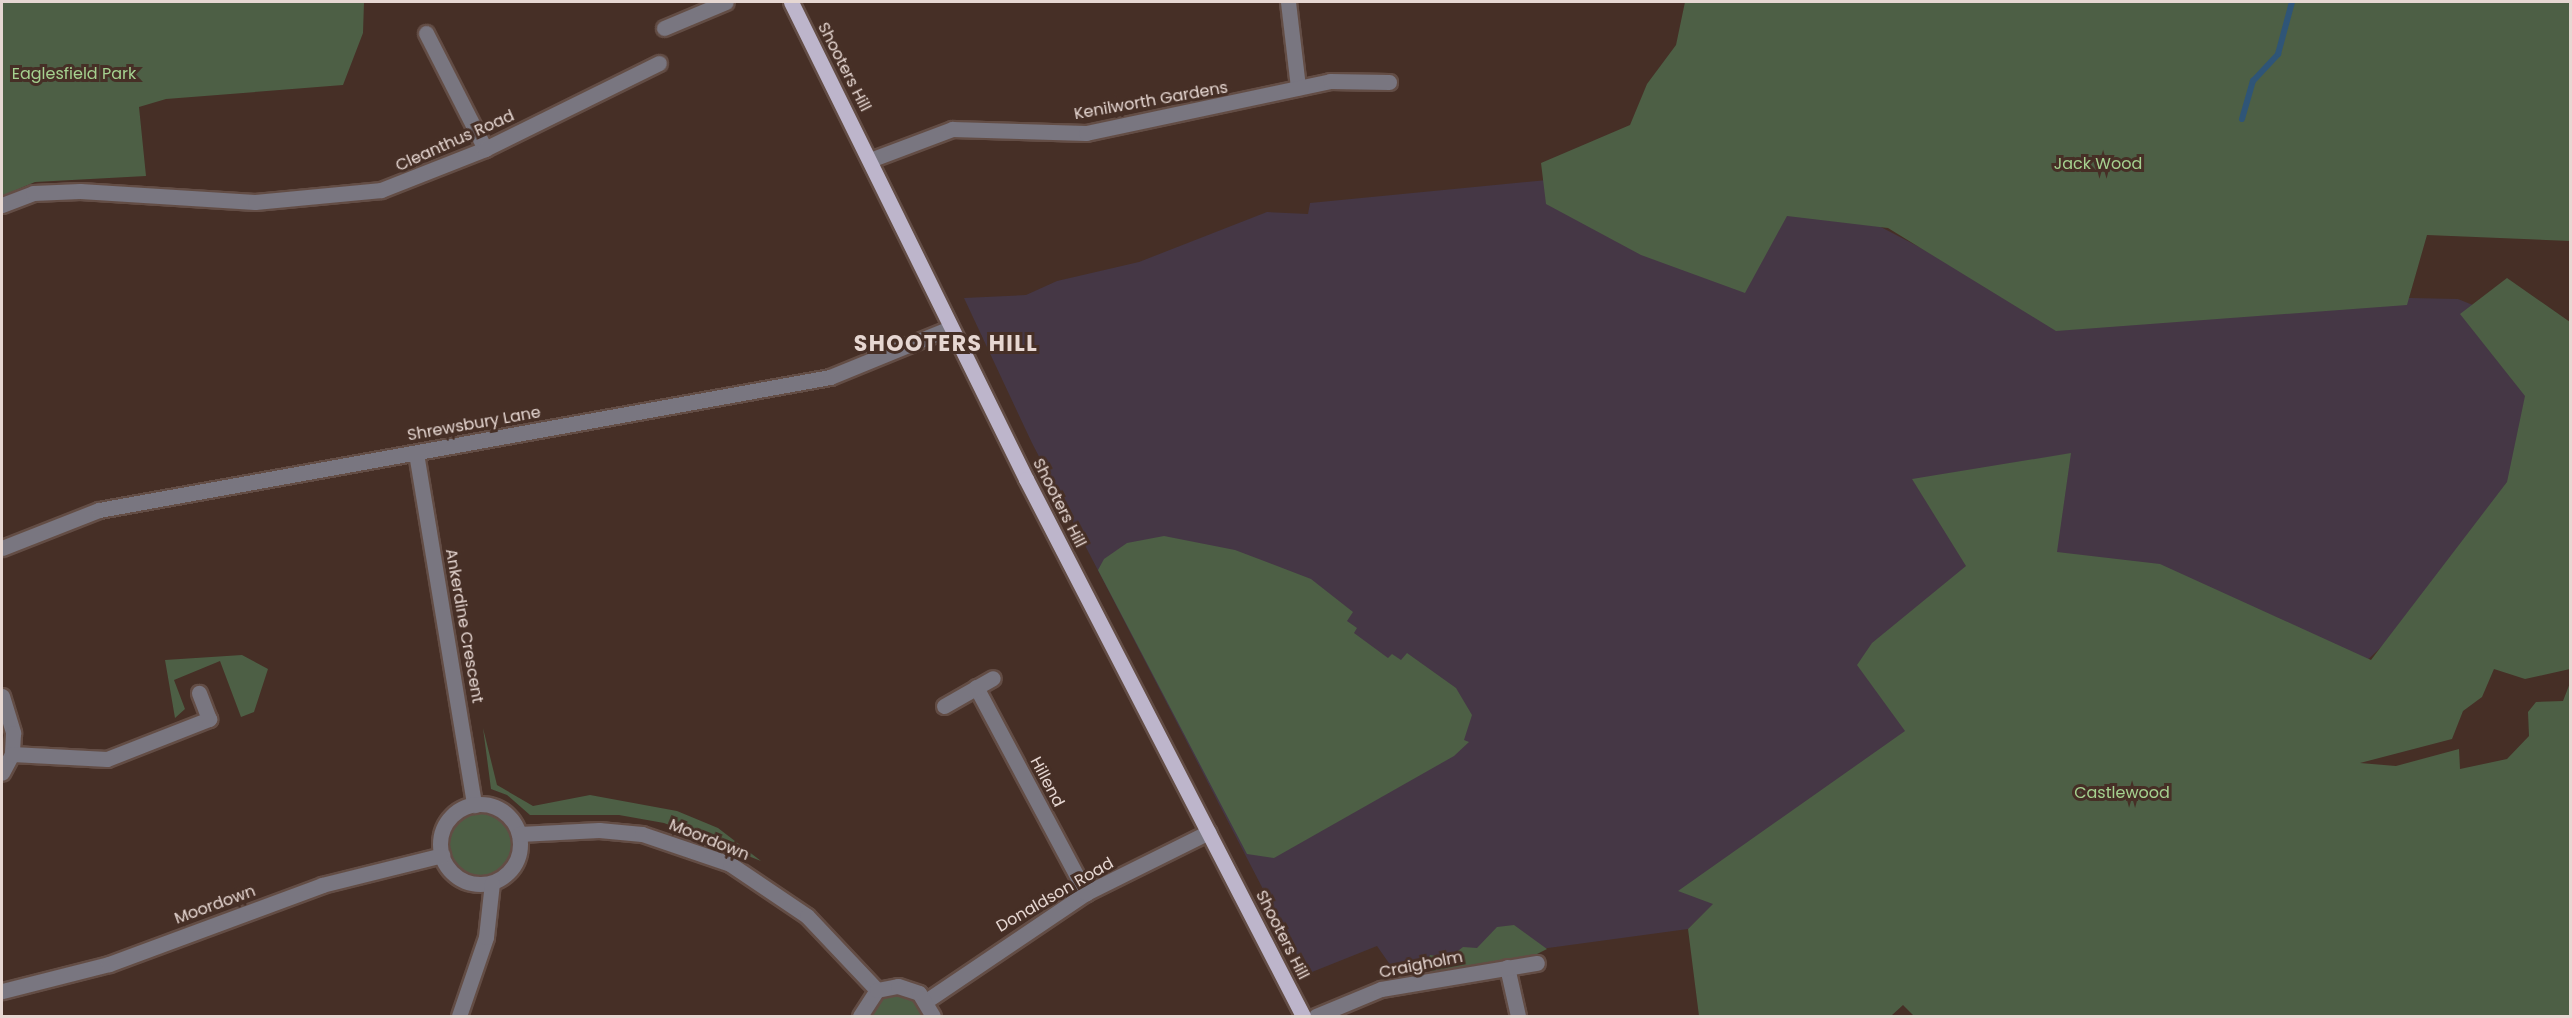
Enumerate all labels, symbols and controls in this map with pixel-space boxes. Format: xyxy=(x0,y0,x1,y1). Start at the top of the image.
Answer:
street label: Shooters Hill xyxy=(813,19,875,115)
park label: Eaglesfield Park xyxy=(12,64,136,84)
street label: Kenilworth Gardens xyxy=(1073,78,1229,124)
street label: Cleanthus Road xyxy=(393,106,517,176)
park label: Jack Wood xyxy=(2054,154,2142,174)
district label: SHOOTERS HILL xyxy=(854,331,1038,357)
street label: Shrewsbury Lane xyxy=(406,403,542,445)
street label: Shooters Hill xyxy=(1028,455,1090,551)
street label: Ankerdine Crescent xyxy=(441,547,487,705)
street label: Hillend xyxy=(1026,754,1068,810)
park label: Castlewood xyxy=(2074,783,2170,803)
street label: Moordown xyxy=(666,815,752,865)
street label: Donaldson Road xyxy=(993,854,1117,936)
street label: Moordown xyxy=(172,882,258,928)
street label: Shooters Hill xyxy=(1251,887,1313,983)
street label: Craigholm xyxy=(1378,947,1464,983)

